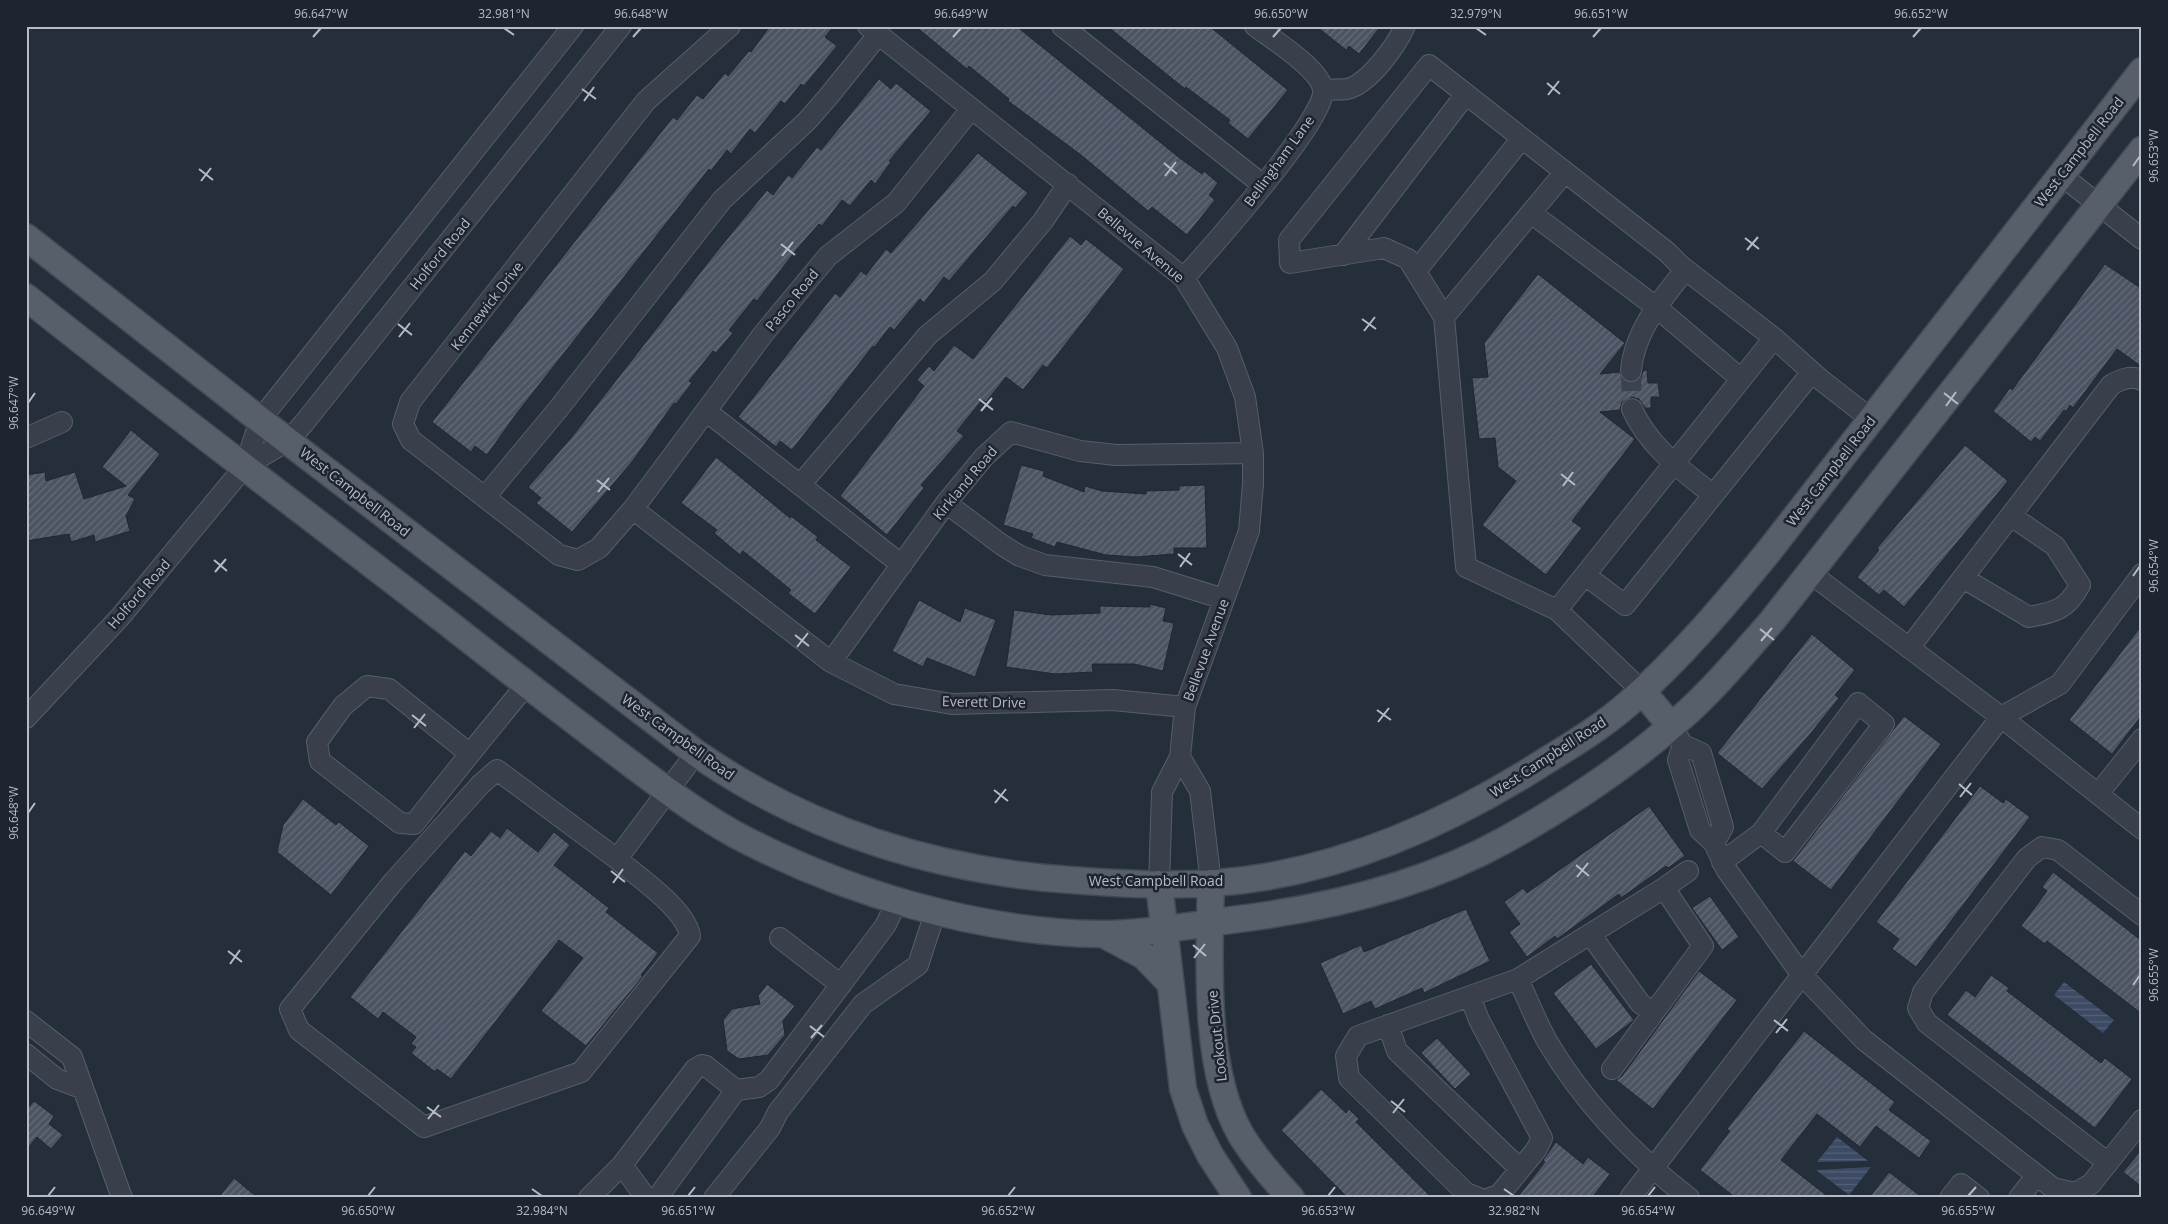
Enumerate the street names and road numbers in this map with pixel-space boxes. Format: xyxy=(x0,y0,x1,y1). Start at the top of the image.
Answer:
street label: West Campbell Road xyxy=(2030,93,2128,211)
street label: Bellingham Lane xyxy=(1239,111,1318,210)
street label: Bellevue Avenue xyxy=(1094,203,1189,287)
street label: Holford Road xyxy=(405,214,474,293)
street label: Kennewick Drive xyxy=(446,257,527,354)
street label: Pasco Road xyxy=(761,265,823,335)
street label: West Campbell Road xyxy=(1782,412,1880,530)
street label: Kirkland Road xyxy=(928,442,1001,524)
street label: West Campbell Road xyxy=(296,443,414,541)
street label: Holford Road xyxy=(103,555,174,633)
street label: Bellevue Avenue xyxy=(1178,596,1233,704)
street label: West Campbell Road xyxy=(618,689,738,784)
street label: Everett Drive xyxy=(942,691,1026,712)
street label: West Campbell Road xyxy=(1486,712,1609,801)
street label: West Campbell Road xyxy=(1089,871,1223,890)
street label: Lookout Drive xyxy=(1202,989,1231,1083)

